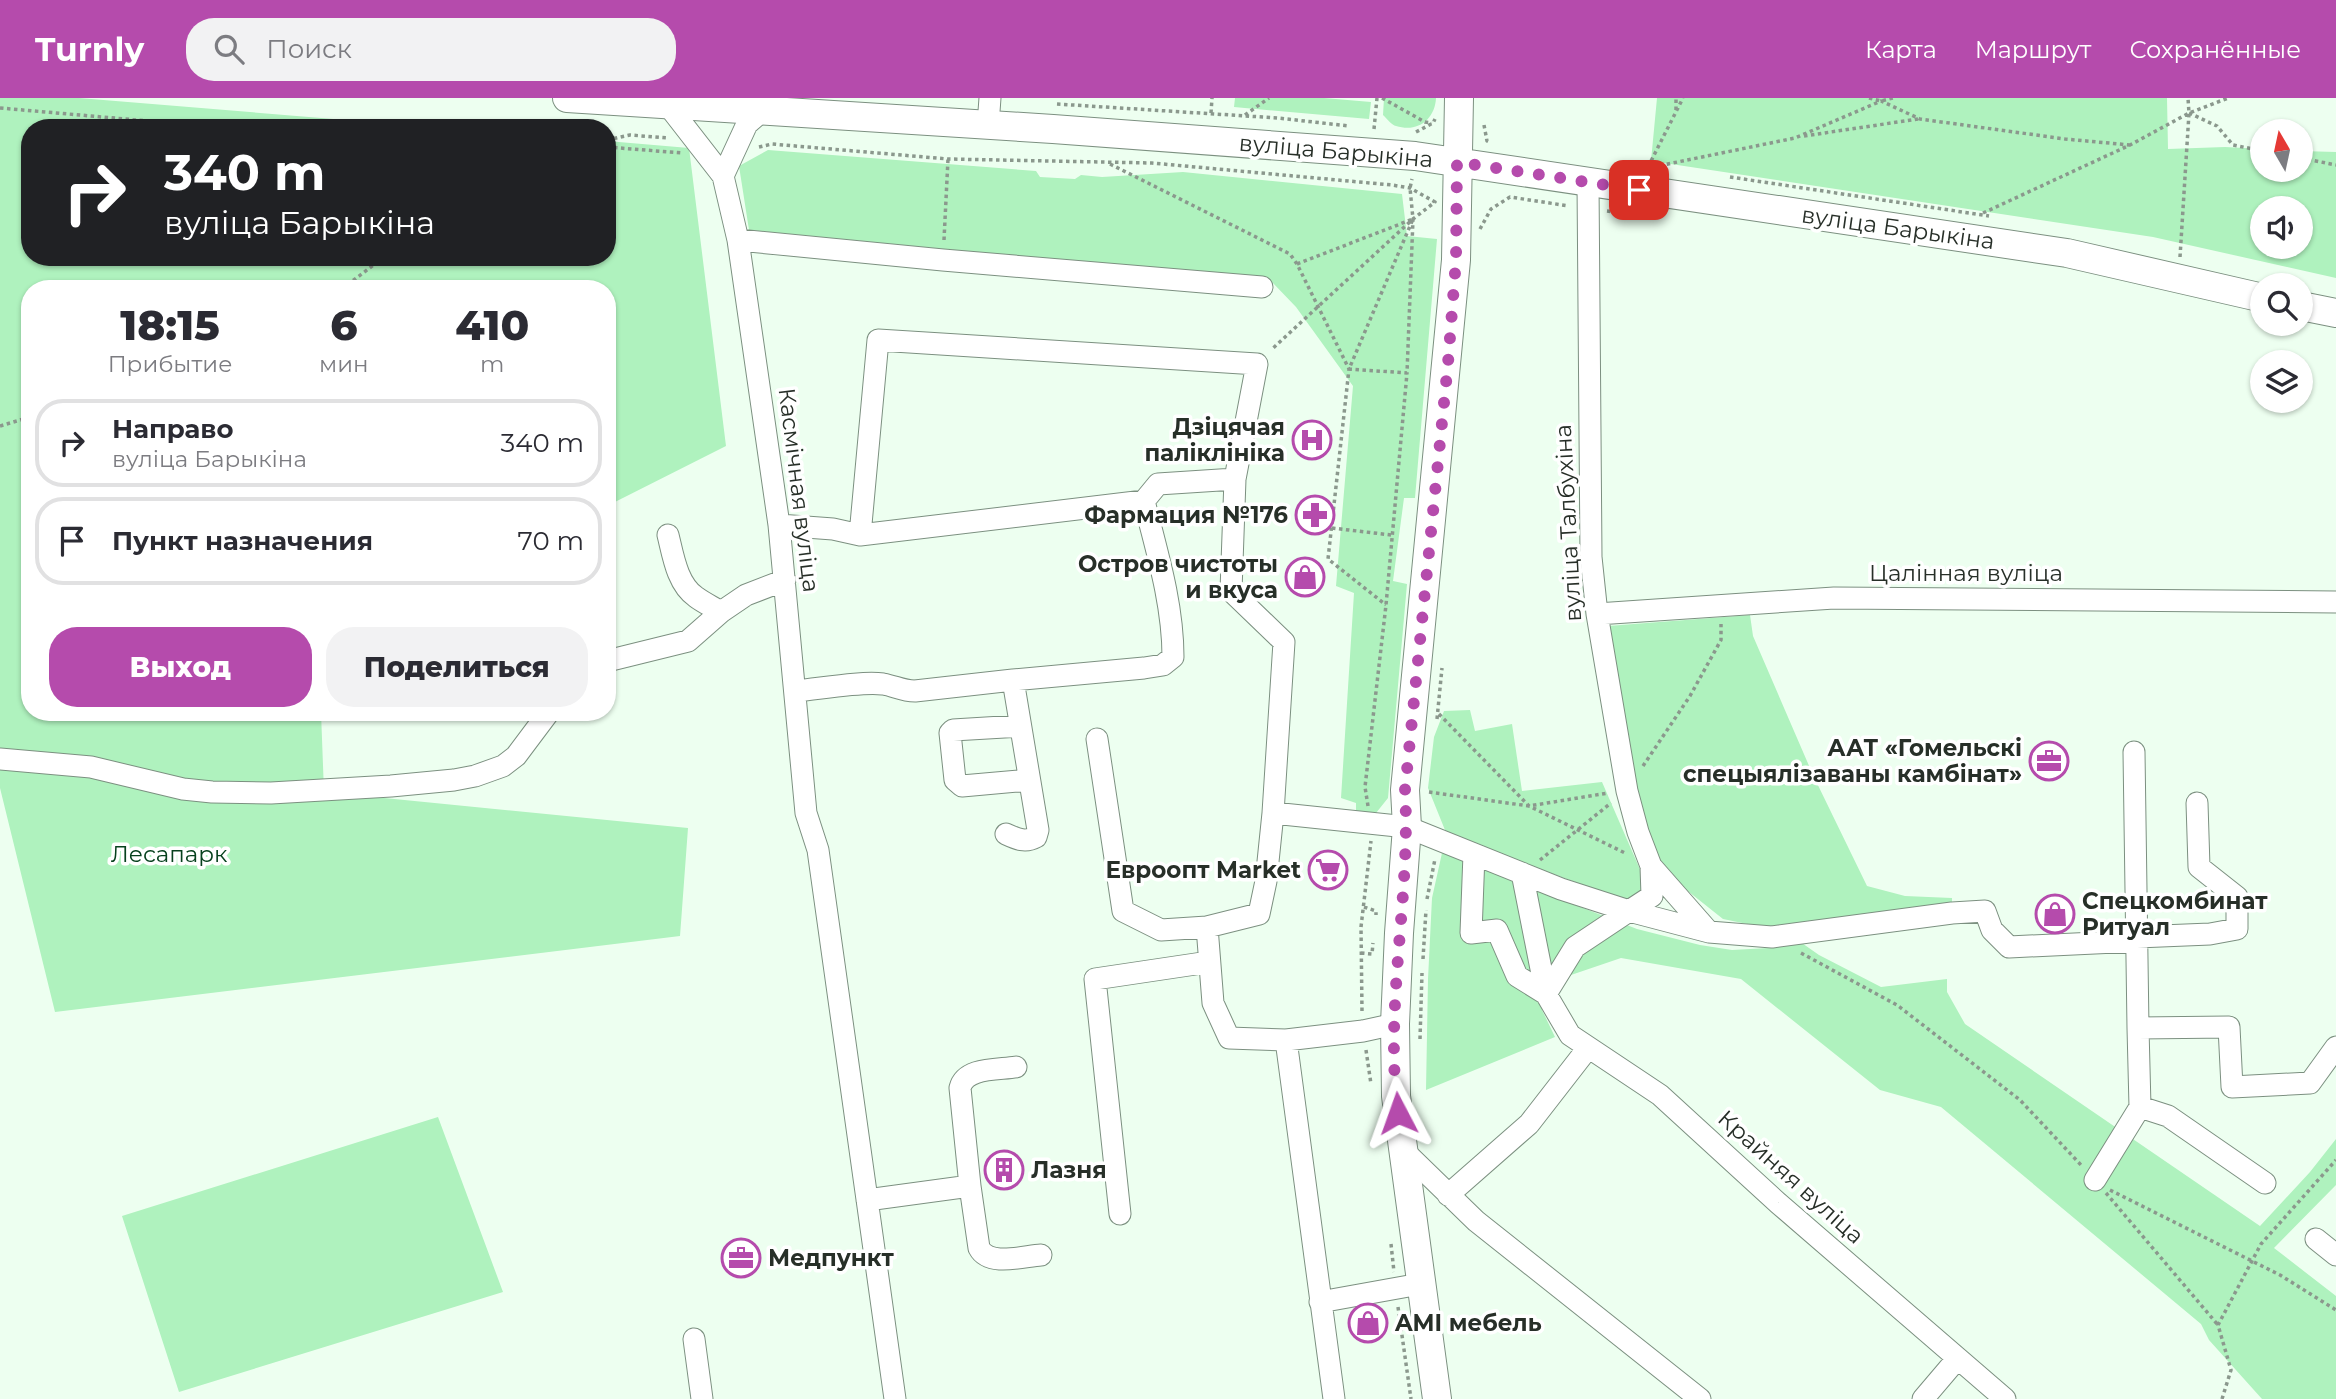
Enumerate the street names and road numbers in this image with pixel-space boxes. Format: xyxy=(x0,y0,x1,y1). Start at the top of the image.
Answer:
street label: вуліца Барыкіна xyxy=(1238,129,1434,173)
street label: вуліца Барыкіна xyxy=(1800,201,1996,255)
street label: Касмічная вуліца xyxy=(773,386,825,594)
street label: вуліца Талбухіна xyxy=(1549,424,1587,622)
street label: Цалінная вуліца xyxy=(1869,559,2063,587)
street label: Крайняя вуліца xyxy=(1712,1104,1870,1250)

